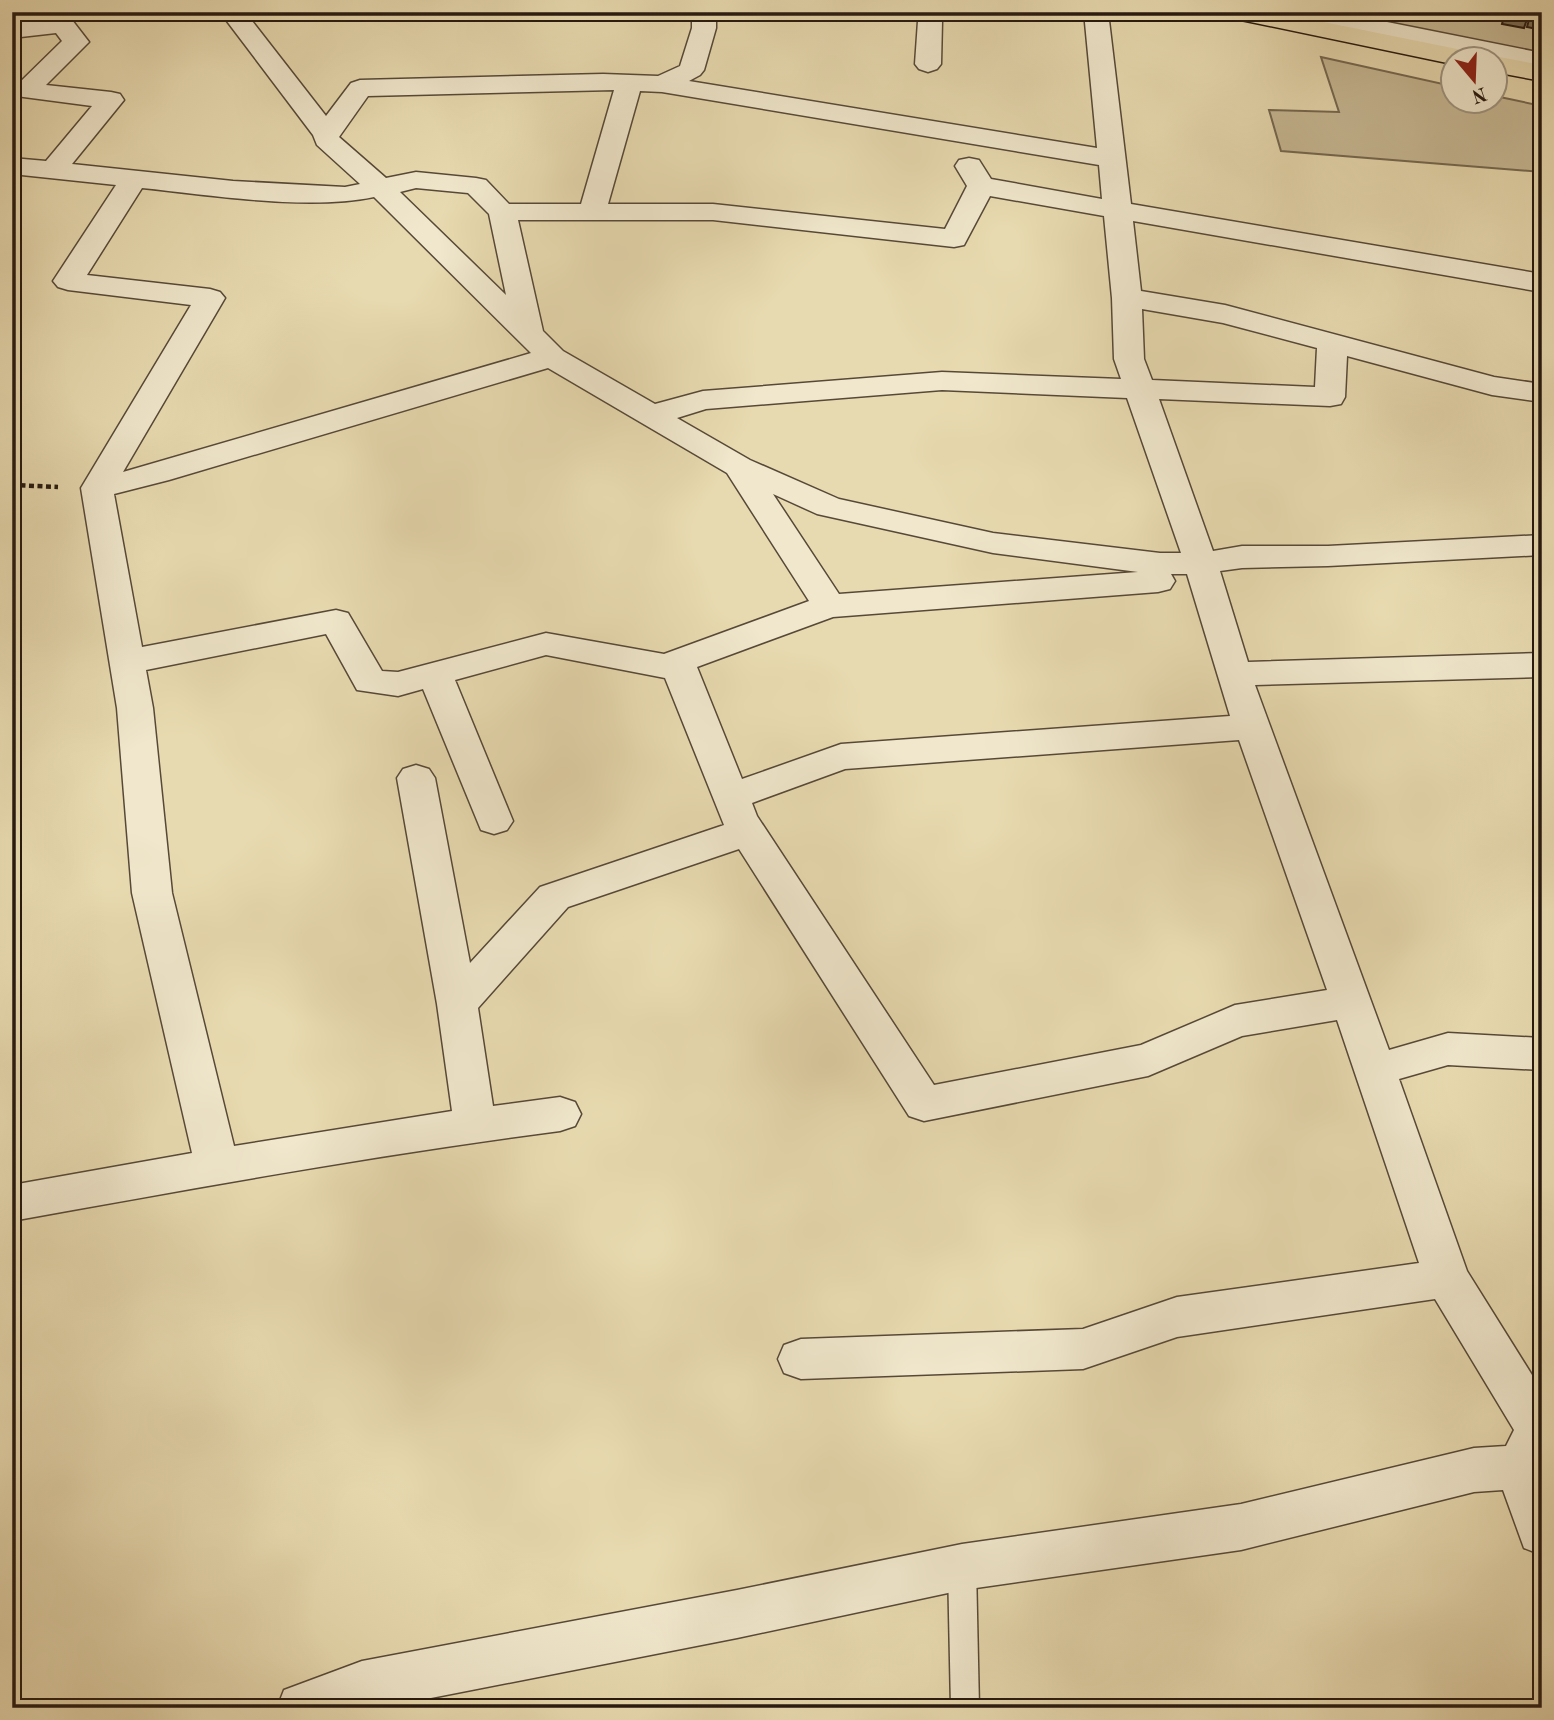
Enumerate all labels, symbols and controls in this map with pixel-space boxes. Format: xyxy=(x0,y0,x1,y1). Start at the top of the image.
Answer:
north arrow xyxy=(1438,46,1508,116)
text: N xyxy=(1468,82,1489,105)

